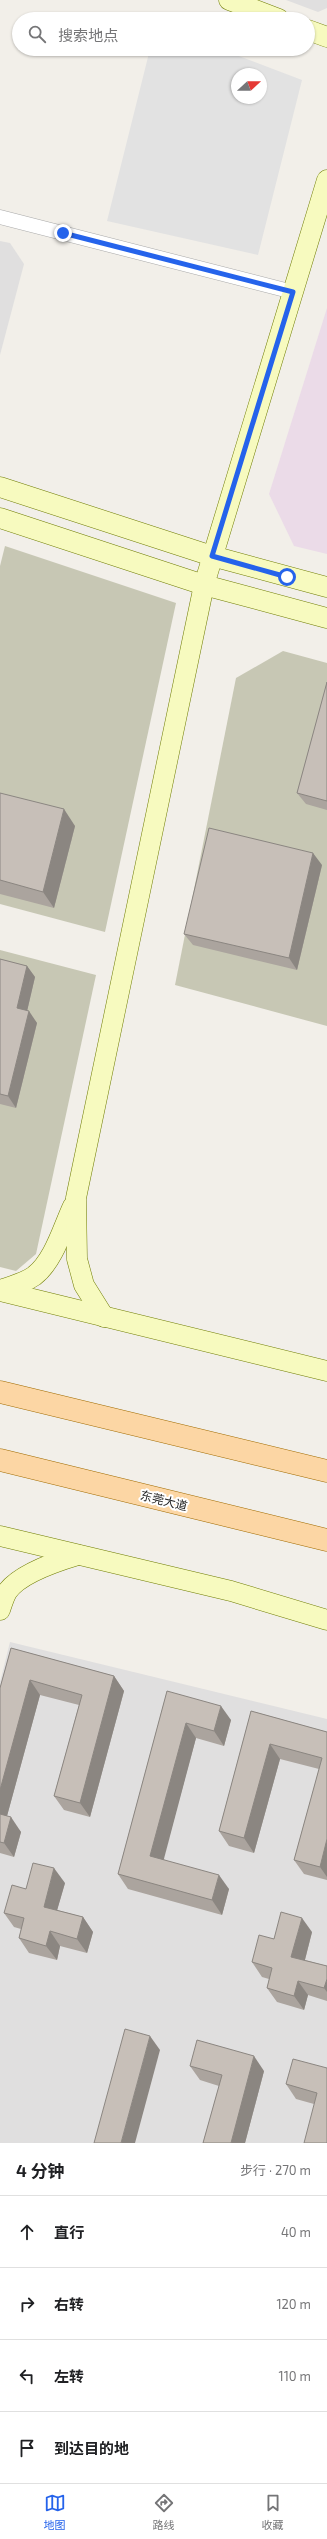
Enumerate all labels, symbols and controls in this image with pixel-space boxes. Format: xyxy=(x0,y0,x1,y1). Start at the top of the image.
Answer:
search box xyxy=(12,12,315,56)
icon: search xyxy=(26,23,48,45)
text: 搜索地点 xyxy=(58,26,118,44)
north arrow xyxy=(231,68,267,104)
route end xyxy=(54,224,72,242)
route start xyxy=(278,568,296,586)
street label: 东莞大道 xyxy=(139,1487,189,1513)
text: 4 分钟 xyxy=(16,2160,65,2180)
text: 步行 · 270 m xyxy=(240,2162,311,2178)
icon: ahead xyxy=(16,2221,38,2243)
text: 直行 xyxy=(54,2223,84,2241)
text: 40 m xyxy=(281,2224,311,2240)
icon: right xyxy=(16,2293,38,2315)
text: 右转 xyxy=(54,2295,84,2313)
text: 120 m xyxy=(276,2296,311,2312)
icon: left xyxy=(16,2365,38,2387)
text: 左转 xyxy=(54,2367,84,2385)
text: 110 m xyxy=(279,2368,311,2384)
icon: arrive xyxy=(16,2437,38,2459)
text: 到达目的地 xyxy=(54,2439,129,2457)
tab: 地图 xyxy=(44,2492,66,2532)
tab: 路线 xyxy=(153,2492,175,2532)
tab: 收藏 xyxy=(262,2492,284,2532)

